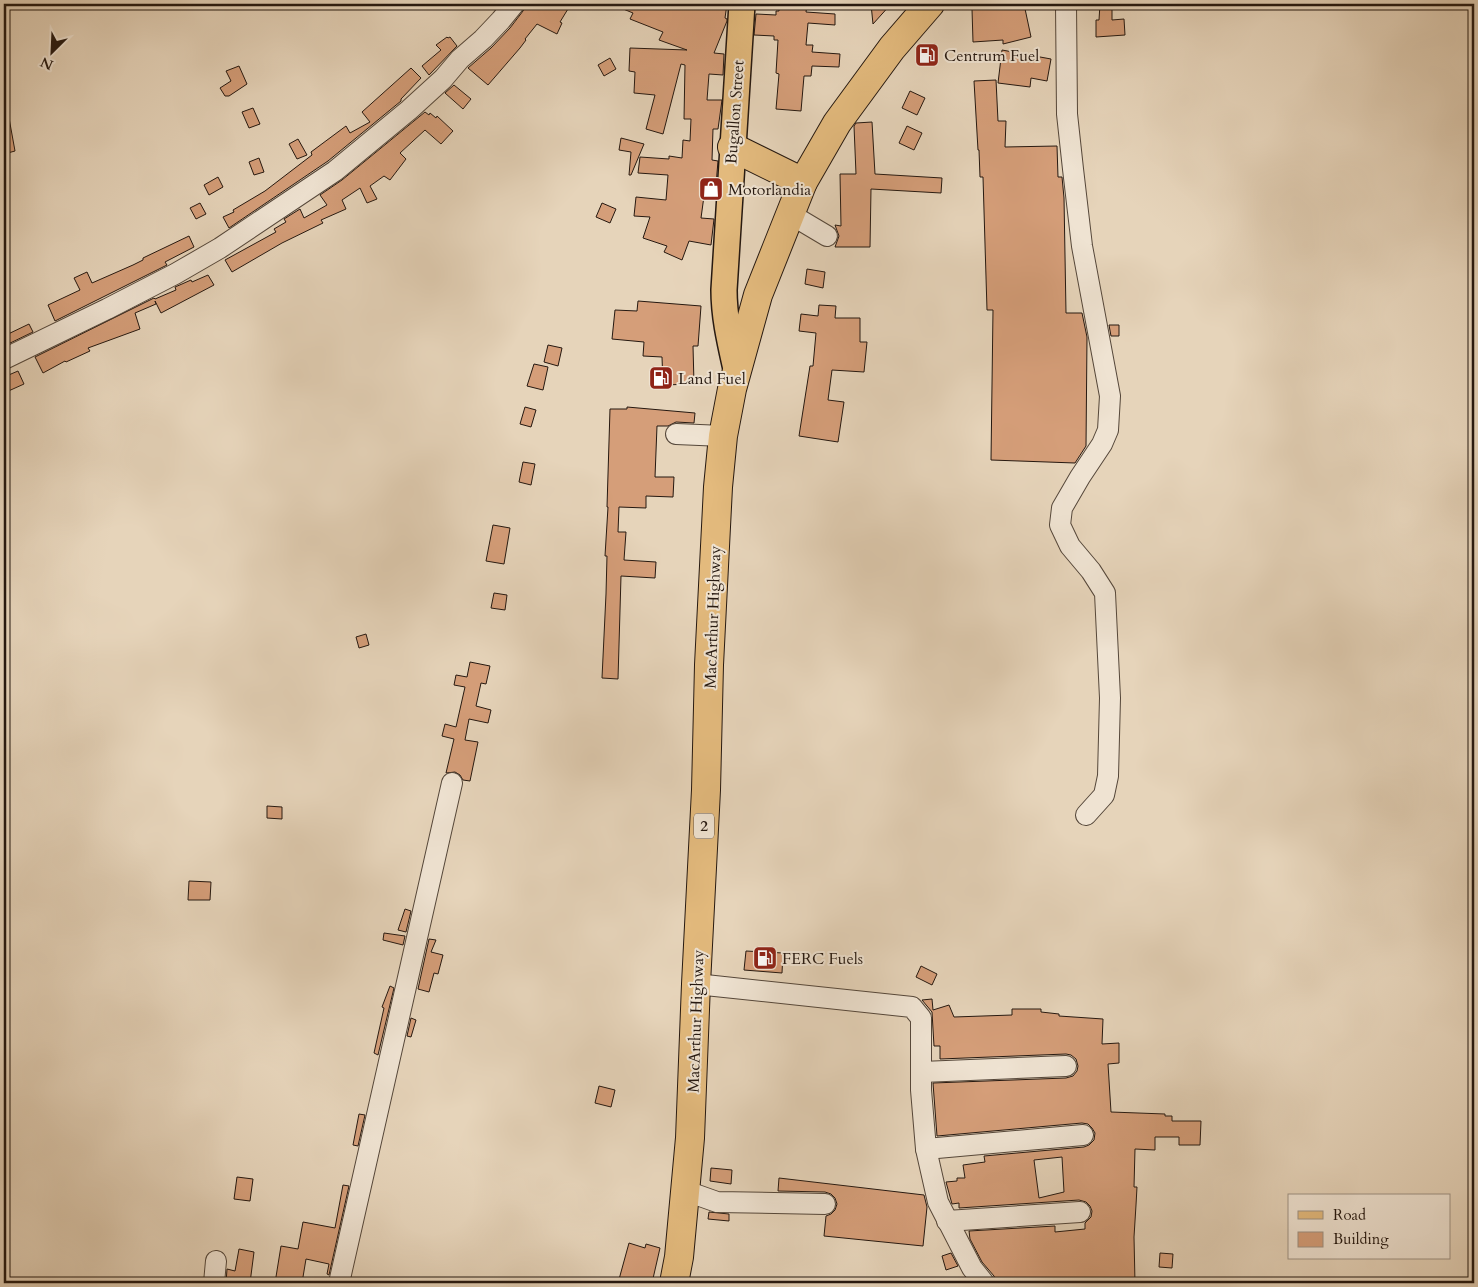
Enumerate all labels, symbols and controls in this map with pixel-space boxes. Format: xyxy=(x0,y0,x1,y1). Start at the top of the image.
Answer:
north arrow xyxy=(28,28,78,78)
fuel station icon: Centrum Fuel xyxy=(914,42,940,68)
place label: Centrum Fuel xyxy=(944,45,1039,67)
text: N xyxy=(37,52,56,75)
street label: Bugallon Street xyxy=(720,59,750,165)
shop icon: Motorlandia xyxy=(698,176,724,202)
place label: Motorlandia xyxy=(728,179,811,201)
fuel station icon: Land Fuel xyxy=(648,365,674,391)
place label: Land Fuel xyxy=(678,368,746,390)
street label: MacArthur Highway xyxy=(700,545,727,689)
road number: 2 xyxy=(694,814,714,838)
fuel station icon: FERC Fuels xyxy=(752,945,778,971)
place label: FERC Fuels xyxy=(782,948,863,970)
street label: MacArthur Highway xyxy=(683,949,710,1093)
legend xyxy=(1288,1194,1450,1260)
text: Road xyxy=(1333,1205,1366,1225)
text: Building xyxy=(1333,1229,1389,1249)

